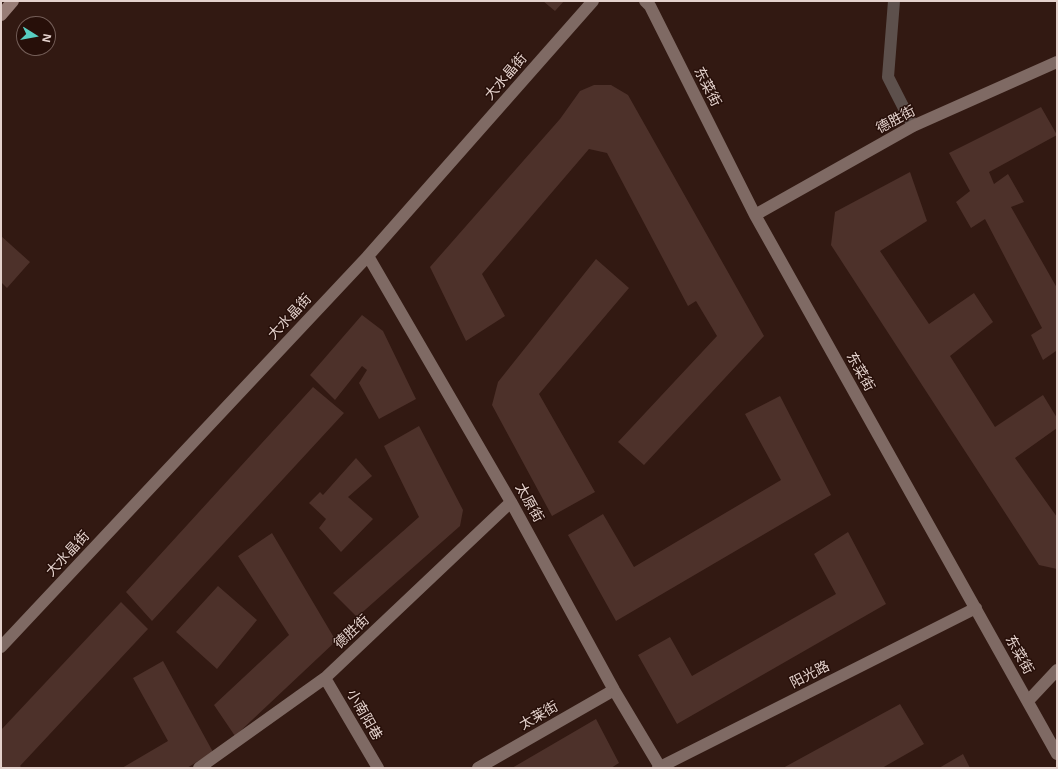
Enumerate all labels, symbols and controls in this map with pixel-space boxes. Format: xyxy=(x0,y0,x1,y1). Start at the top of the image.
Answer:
north arrow xyxy=(16,16,56,56)
text: N xyxy=(39,32,56,44)
street label: 大水晶街 xyxy=(481,50,531,104)
street label: 东菜街 xyxy=(690,64,724,110)
street label: 德胜街 xyxy=(874,103,918,137)
street label: 大水晶街 xyxy=(265,291,315,343)
street label: 东菜街 xyxy=(842,350,878,394)
street label: 太原街 xyxy=(511,481,547,525)
street label: 大水晶街 xyxy=(43,528,93,580)
street label: 德胜街 xyxy=(331,612,373,652)
street label: 东菜街 xyxy=(1001,633,1037,677)
street label: 阳光路 xyxy=(787,658,833,692)
street label: 小南阳巷 xyxy=(343,687,385,743)
street label: 太莱街 xyxy=(517,698,561,734)

